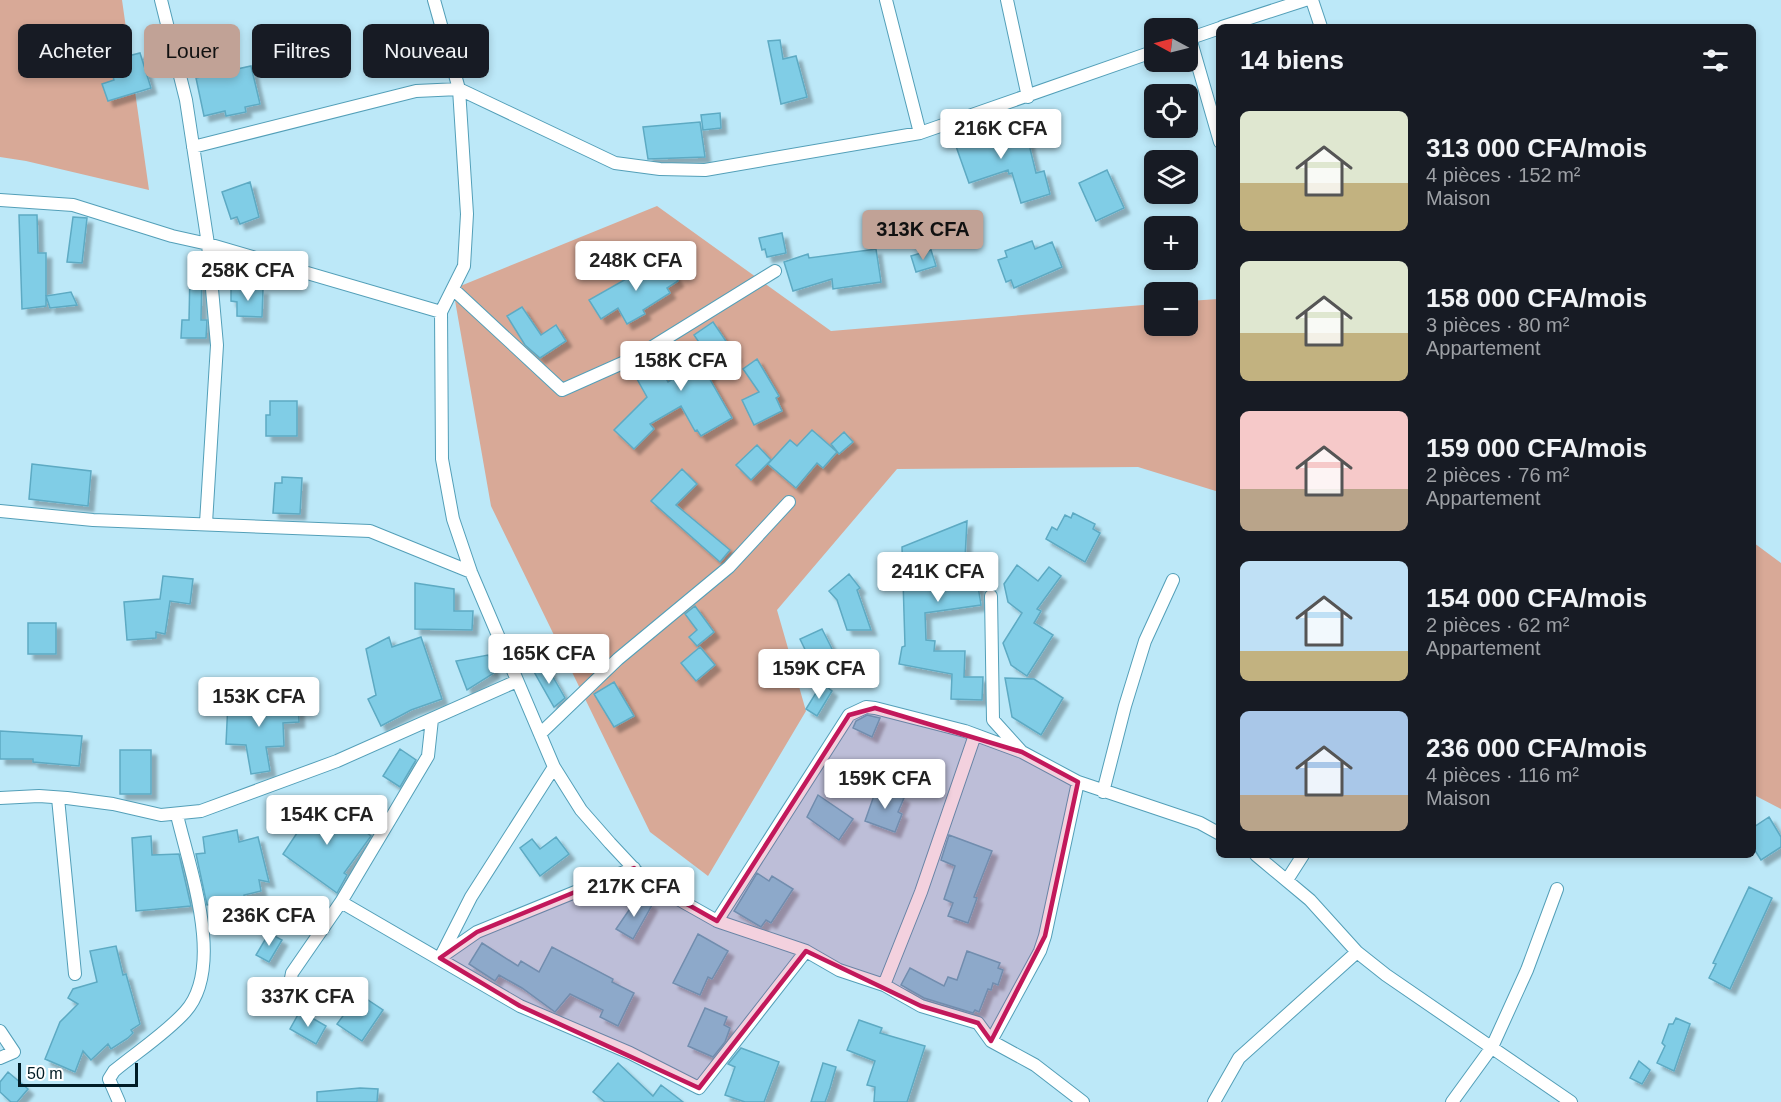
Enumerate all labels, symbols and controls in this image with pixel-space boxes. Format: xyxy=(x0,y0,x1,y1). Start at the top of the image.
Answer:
north arrow xyxy=(1144,18,1198,72)
map controls xyxy=(1144,18,1198,336)
chip: Acheter xyxy=(18,24,132,78)
chip: Louer xyxy=(144,24,240,78)
chip: Filtres xyxy=(252,24,351,78)
chip: Nouveau xyxy=(363,24,489,78)
icon: filters xyxy=(1699,44,1732,77)
text: 14 biens xyxy=(1240,45,1344,75)
button: locate xyxy=(1144,84,1198,138)
pin: 216K CFA xyxy=(939,109,1063,160)
text: 216K CFA xyxy=(954,117,1048,139)
text: 313 000 CFA/mois xyxy=(1426,133,1647,163)
icon: home xyxy=(1288,135,1360,207)
button: layers xyxy=(1144,150,1198,204)
text: 4 pièces · 152 m² xyxy=(1426,164,1581,186)
text: Maison xyxy=(1426,187,1490,209)
pin: 313K CFA xyxy=(861,210,985,261)
button: + xyxy=(1144,216,1198,270)
text: 313K CFA xyxy=(876,218,970,240)
pin: 248K CFA xyxy=(574,241,698,292)
text: 248K CFA xyxy=(589,249,683,271)
pin: 258K CFA xyxy=(186,251,310,302)
text: 258K CFA xyxy=(201,259,295,281)
button: − xyxy=(1144,282,1198,336)
text: 158 000 CFA/mois xyxy=(1426,283,1647,313)
icon: home xyxy=(1288,285,1360,357)
text: 3 pièces · 80 m² xyxy=(1426,314,1569,336)
text: Appartement xyxy=(1426,337,1541,359)
pin: 158K CFA xyxy=(619,341,743,392)
text: 158K CFA xyxy=(634,349,728,371)
text: 159 000 CFA/mois xyxy=(1426,433,1647,463)
icon: home xyxy=(1288,435,1360,507)
text: 2 pièces · 76 m² xyxy=(1426,464,1569,486)
text: Appartement xyxy=(1426,487,1541,509)
pin: 241K CFA xyxy=(876,552,1000,603)
text: 241K CFA xyxy=(891,560,985,582)
text: 154 000 CFA/mois xyxy=(1426,583,1647,613)
icon: home xyxy=(1288,585,1360,657)
text: 2 pièces · 62 m² xyxy=(1426,614,1569,636)
pin: 165K CFA xyxy=(487,634,611,685)
text: Appartement xyxy=(1426,637,1541,659)
text: 165K CFA xyxy=(502,642,596,664)
pin: 159K CFA xyxy=(757,649,881,700)
text: 159K CFA xyxy=(772,657,866,679)
pin: 153K CFA xyxy=(197,677,321,728)
text: 153K CFA xyxy=(212,685,306,707)
text: 236 000 CFA/mois xyxy=(1426,733,1647,763)
icon: home xyxy=(1288,735,1360,807)
pin: 159K CFA xyxy=(823,759,947,810)
text: 4 pièces · 116 m² xyxy=(1426,764,1579,786)
text: 159K CFA xyxy=(838,767,932,789)
text: Maison xyxy=(1426,787,1490,809)
pin: 154K CFA xyxy=(265,795,389,846)
text: 154K CFA xyxy=(280,803,374,825)
pin: 217K CFA xyxy=(572,867,696,918)
text: 217K CFA xyxy=(587,875,681,897)
pin: 236K CFA xyxy=(207,896,331,947)
text: 236K CFA xyxy=(222,904,316,926)
pin: 337K CFA xyxy=(246,977,370,1028)
text: 337K CFA xyxy=(261,985,355,1007)
scale bar xyxy=(18,1060,138,1088)
text: 50 m xyxy=(27,1065,63,1082)

